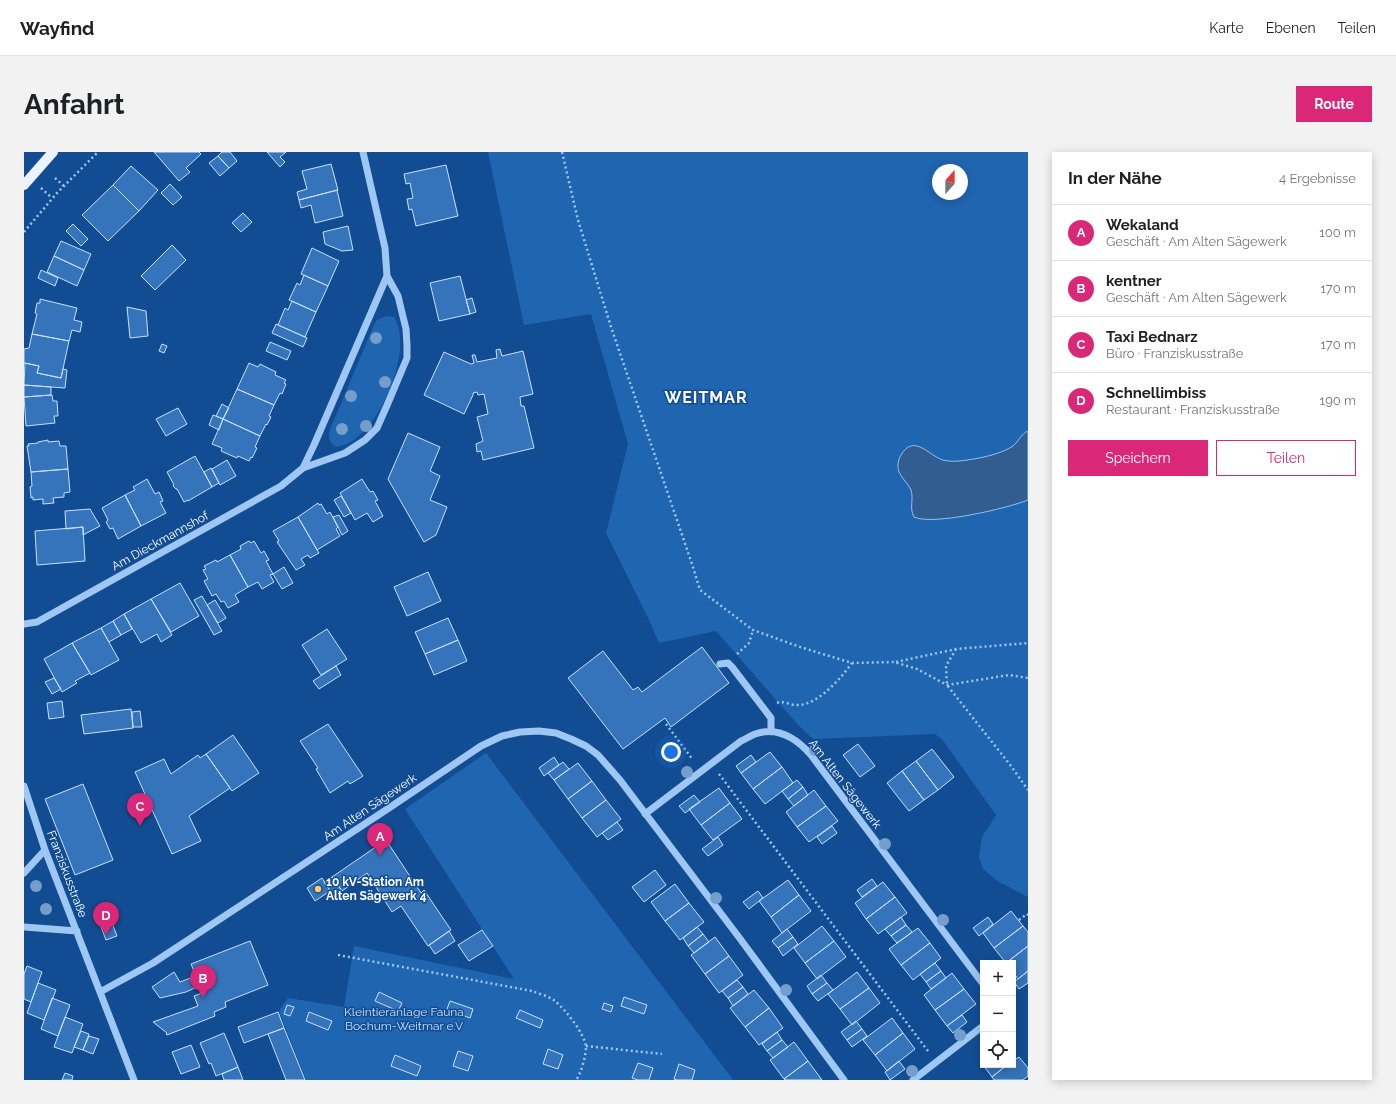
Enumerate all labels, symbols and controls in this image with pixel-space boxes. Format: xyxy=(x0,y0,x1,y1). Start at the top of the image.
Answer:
text: Wayfind xyxy=(20,17,94,39)
text: Karte xyxy=(1209,20,1244,36)
text: Ebenen xyxy=(1266,20,1316,36)
text: Teilen xyxy=(1338,20,1376,36)
button: Route xyxy=(1296,86,1372,122)
text: Anfahrt xyxy=(24,88,125,121)
north arrow xyxy=(932,164,968,200)
text: In der Nähe xyxy=(1068,168,1162,188)
text: 4 Ergebnisse xyxy=(1279,171,1356,186)
text: Wekaland xyxy=(1106,216,1179,234)
text: A xyxy=(1077,225,1085,240)
text: 100 m xyxy=(1319,225,1356,240)
text: Geschäft · Am Alten Sägewerk xyxy=(1106,234,1287,249)
text: kentner xyxy=(1106,272,1162,290)
text: B xyxy=(1077,281,1085,296)
text: 170 m xyxy=(1320,281,1356,296)
text: Geschäft · Am Alten Sägewerk xyxy=(1106,290,1287,305)
text: Taxi Bednarz xyxy=(1106,328,1198,346)
text: C xyxy=(1077,337,1085,352)
text: 170 m xyxy=(1320,337,1356,352)
text: Büro · Franziskusstraße xyxy=(1106,346,1243,361)
text: Schnellimbiss xyxy=(1106,384,1206,402)
district label: WEITMAR xyxy=(664,388,748,407)
text: D xyxy=(1076,393,1086,408)
text: 190 m xyxy=(1320,393,1356,408)
text: Restaurant · Franziskusstraße xyxy=(1106,402,1280,417)
button: Speichern xyxy=(1068,440,1208,476)
button: Teilen xyxy=(1216,440,1356,476)
street label: Am Dieckmannshof xyxy=(109,508,212,573)
street label: Am Alten Sägewerk xyxy=(806,737,885,832)
your location xyxy=(661,742,681,762)
street label: Am Alten Sägewerk xyxy=(320,770,420,844)
pin: C xyxy=(127,793,153,826)
pin: A xyxy=(367,823,393,856)
street label: Franziskusstraße xyxy=(44,828,90,920)
place label: 10 kV-Station Am Alten Sägewerk 4 xyxy=(326,875,427,903)
marker: 10 kV-Station Am Alten Sägewerk 4 xyxy=(313,884,323,894)
pin: D xyxy=(93,902,119,935)
map controls xyxy=(980,960,1016,1068)
button: + xyxy=(980,960,1016,996)
pin: B xyxy=(190,965,216,998)
button: − xyxy=(980,996,1016,1032)
park label: Kleintieranlage Fauna Bochum-Weitmar e.V xyxy=(344,1005,464,1033)
button: locate xyxy=(980,1032,1016,1068)

